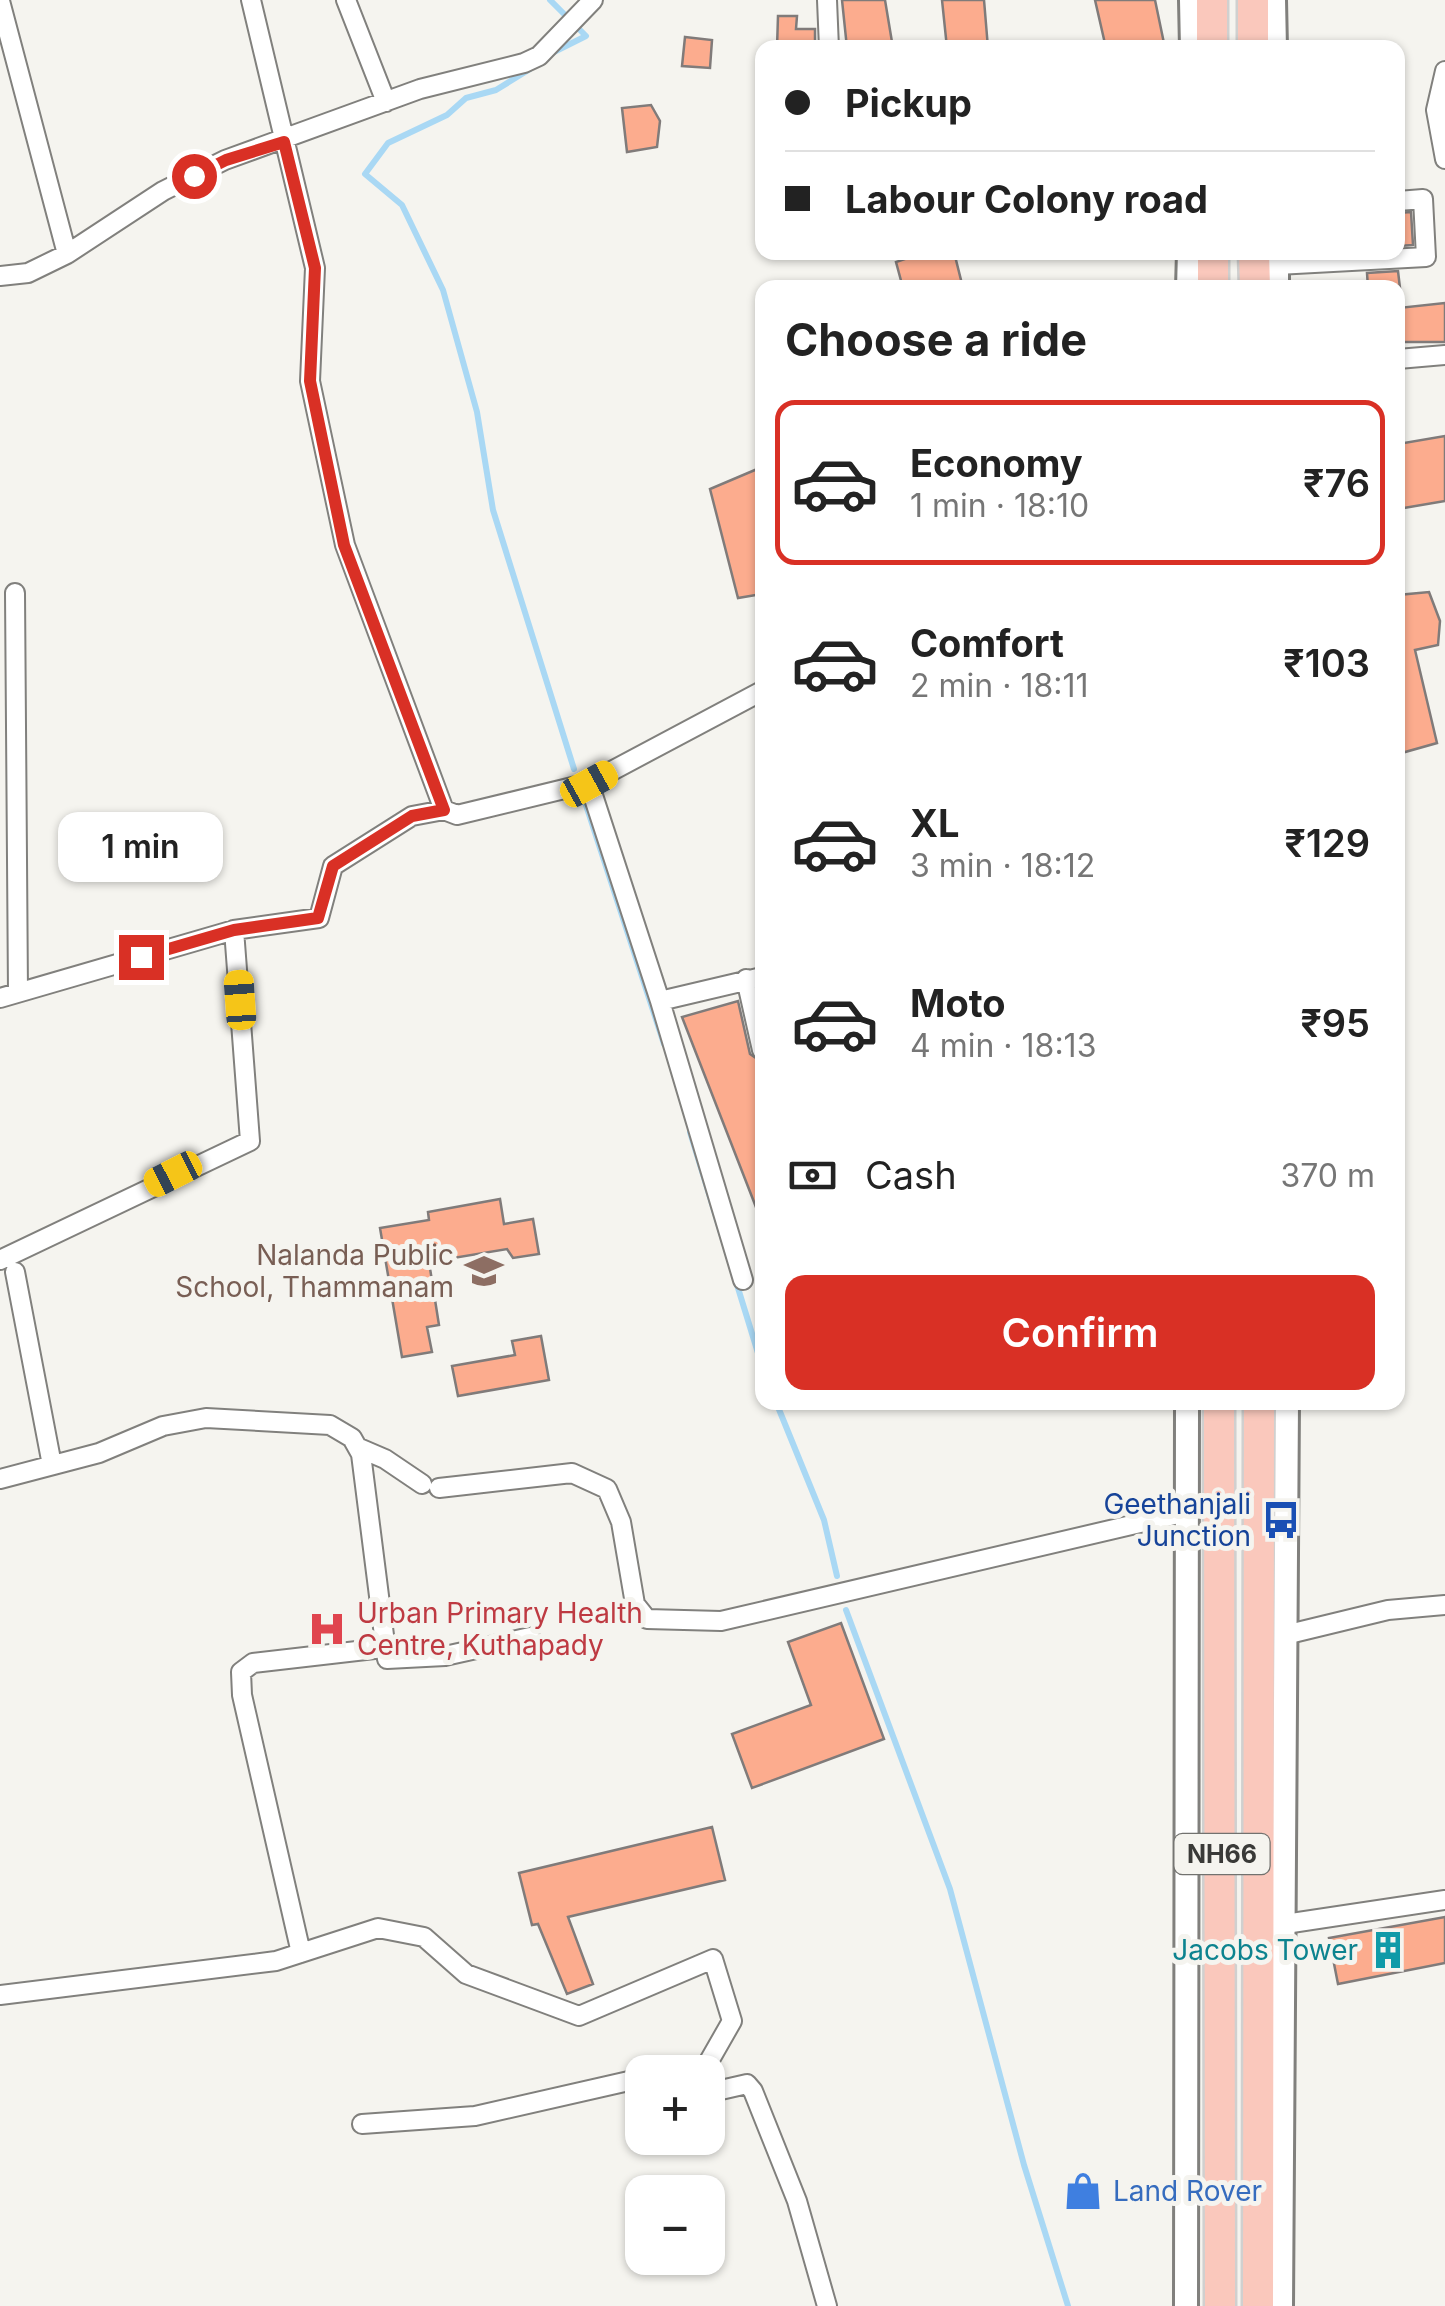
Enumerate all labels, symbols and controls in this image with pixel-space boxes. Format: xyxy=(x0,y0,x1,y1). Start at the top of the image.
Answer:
text: Pickup xyxy=(845,80,972,126)
route start xyxy=(172,154,217,199)
text: Labour Colony road xyxy=(845,176,1208,222)
text: Choose a ride xyxy=(785,312,1087,367)
icon: car xyxy=(790,438,880,528)
text: Economy xyxy=(910,440,1083,486)
text: ₹76 xyxy=(1303,460,1370,506)
text: 1 min · 18:10 xyxy=(910,486,1089,525)
icon: car xyxy=(790,618,880,708)
text: Comfort xyxy=(910,620,1064,666)
text: ₹103 xyxy=(1283,640,1370,686)
text: 2 min · 18:11 xyxy=(910,666,1088,705)
car xyxy=(555,756,623,812)
icon: car xyxy=(790,798,880,888)
text: XL xyxy=(910,800,960,846)
callout: 1 min xyxy=(58,812,224,882)
text: ₹129 xyxy=(1285,820,1370,866)
text: 1 min xyxy=(101,827,180,866)
text: 3 min · 18:12 xyxy=(910,846,1095,885)
route end xyxy=(119,935,164,980)
car xyxy=(223,969,257,1031)
icon: car xyxy=(790,978,880,1068)
text: Moto xyxy=(910,980,1006,1026)
text: ₹95 xyxy=(1300,1000,1370,1046)
text: 4 min · 18:13 xyxy=(910,1026,1096,1065)
car xyxy=(139,1147,207,1201)
icon: cash xyxy=(785,1148,840,1203)
text: Cash xyxy=(865,1152,957,1198)
text: 370 m xyxy=(1280,1156,1375,1195)
place label: Nalanda Public School, Thammanam xyxy=(175,1238,454,1304)
school or university icon: Nalanda Public School, Thammanam xyxy=(463,1250,505,1292)
button: Confirm xyxy=(785,1275,1375,1390)
place label: Geethanjali Junction xyxy=(1103,1487,1251,1553)
bus stop icon: Geethanjali Junction xyxy=(1260,1499,1302,1541)
place label: Urban Primary Health Centre, Kuthapady xyxy=(357,1596,643,1662)
hospital icon: Urban Primary Health Centre, Kuthapady xyxy=(306,1608,348,1650)
road number: NH66 xyxy=(1174,1834,1270,1874)
building icon: Jacobs Tower xyxy=(1367,1929,1409,1971)
place label: Jacobs Tower xyxy=(1172,1933,1358,1967)
map controls xyxy=(625,2055,725,2275)
button: + xyxy=(625,2055,725,2155)
shop icon: Land Rover xyxy=(1062,2170,1104,2212)
place label: Land Rover xyxy=(1113,2174,1262,2208)
button: − xyxy=(625,2175,725,2275)

